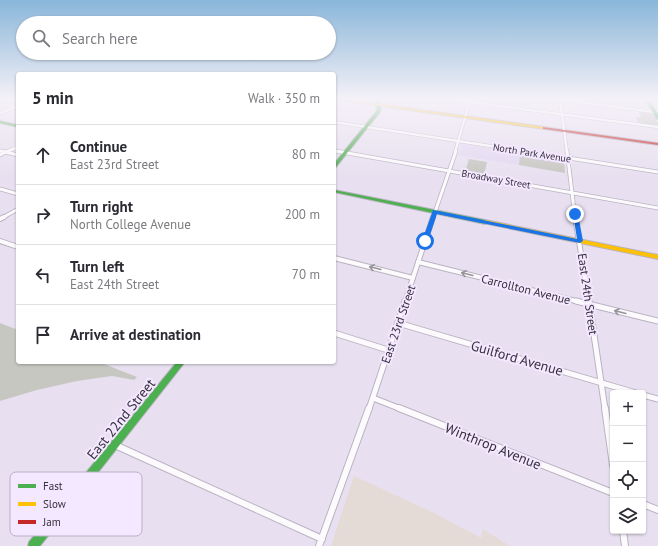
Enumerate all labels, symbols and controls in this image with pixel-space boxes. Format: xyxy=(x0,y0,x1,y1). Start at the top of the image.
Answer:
search box xyxy=(16,16,336,60)
icon: search xyxy=(30,27,52,49)
text: Search here xyxy=(62,29,138,48)
text: 5 min xyxy=(32,87,73,109)
text: Walk · 350 m xyxy=(248,90,320,107)
text: Continue xyxy=(70,137,127,156)
street label: North Park Avenue xyxy=(492,140,572,166)
icon: ahead xyxy=(32,144,54,166)
text: 80 m xyxy=(292,146,320,163)
text: East 23rd Street xyxy=(70,156,159,173)
street label: Broadway Street xyxy=(461,167,532,192)
text: Turn right xyxy=(70,197,133,216)
icon: right xyxy=(32,204,54,226)
route end xyxy=(566,205,584,223)
text: 200 m xyxy=(285,206,320,223)
text: North College Avenue xyxy=(70,216,191,233)
route start xyxy=(416,232,434,250)
street label: East 24th Street xyxy=(575,252,601,336)
text: Turn left xyxy=(70,257,124,276)
icon: left xyxy=(32,264,54,286)
one-way arrow xyxy=(369,264,382,271)
text: 70 m xyxy=(292,266,320,283)
one-way arrow xyxy=(460,270,473,278)
street label: Carrollton Avenue xyxy=(480,271,572,307)
text: East 24th Street xyxy=(70,276,159,293)
street label: East 23rd Street xyxy=(378,283,418,365)
one-way arrow xyxy=(614,307,627,315)
icon: arrive xyxy=(32,324,54,346)
text: Arrive at destination xyxy=(70,325,201,344)
street label: Guilford Avenue xyxy=(469,336,565,380)
street label: East 22nd Street xyxy=(83,375,159,463)
map controls xyxy=(610,390,646,534)
button: + xyxy=(610,390,646,426)
street label: Winthrop Avenue xyxy=(442,419,544,473)
button: − xyxy=(610,426,646,462)
button: locate xyxy=(610,462,646,498)
legend xyxy=(10,472,142,536)
text: Fast xyxy=(43,479,63,493)
text: Slow xyxy=(43,497,66,511)
button: layers xyxy=(610,498,646,534)
text: Jam xyxy=(42,515,61,529)

